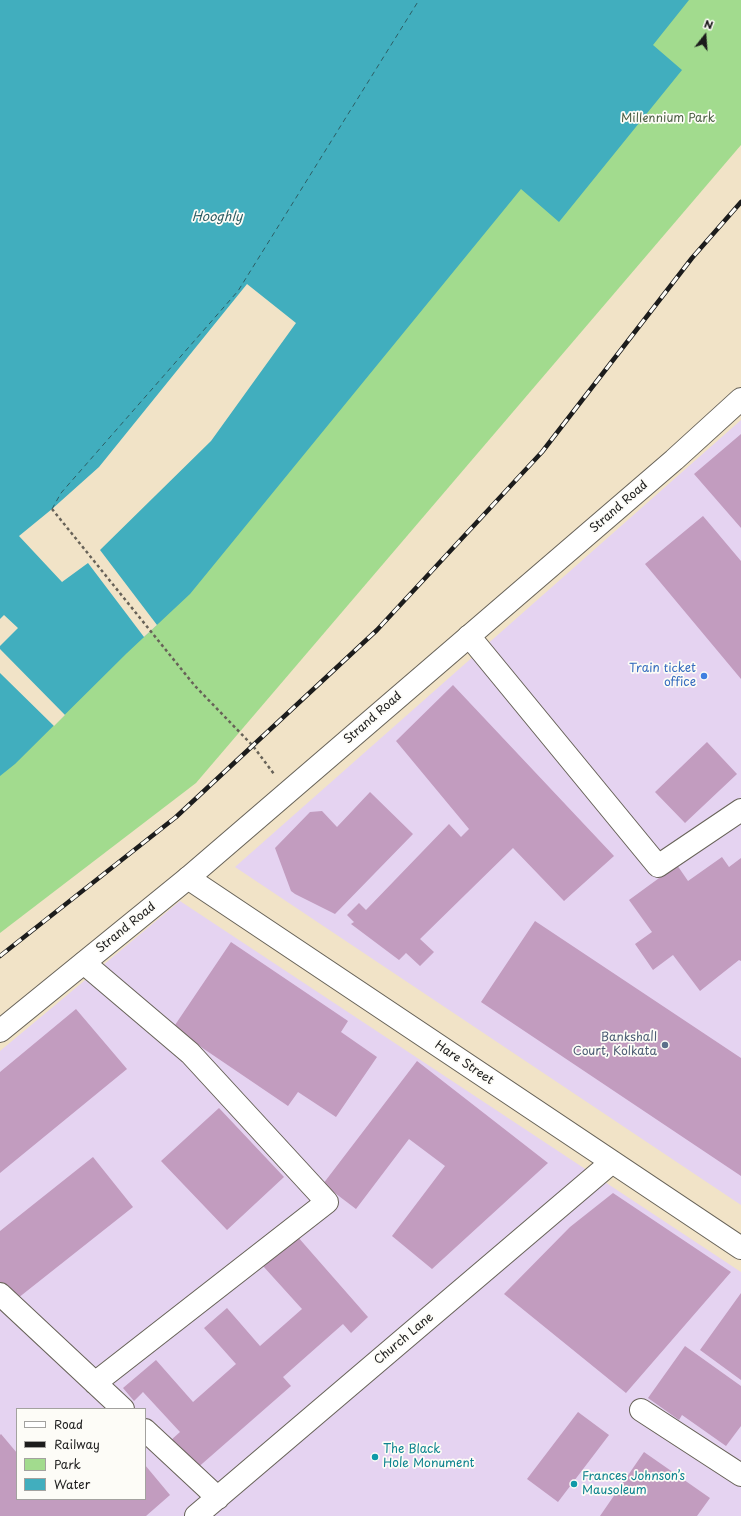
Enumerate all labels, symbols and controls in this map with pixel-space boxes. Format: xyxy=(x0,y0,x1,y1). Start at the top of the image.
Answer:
text: N xyxy=(702,15,715,33)
north arrow xyxy=(685,16,725,56)
park label: Millennium Park xyxy=(621,112,715,126)
water label: Hooghly xyxy=(192,209,242,225)
street label: Strand Road xyxy=(587,478,651,536)
place label: Train ticket office xyxy=(629,662,696,690)
marker: Train ticket office xyxy=(699,671,709,681)
street label: Strand Road xyxy=(341,689,405,747)
street label: Strand Road xyxy=(93,900,159,956)
place label: Bankshall Court, Kolkata xyxy=(573,1031,657,1059)
street label: Hare Street xyxy=(432,1038,496,1088)
marker: Bankshall Court, Kolkata xyxy=(660,1040,670,1050)
street label: Church Lane xyxy=(371,1310,437,1368)
legend xyxy=(16,1408,146,1500)
text: Road xyxy=(54,1415,83,1433)
text: Railway xyxy=(54,1435,100,1453)
place label: The Black Hole Monument xyxy=(383,1443,474,1471)
marker: The Black Hole Monument xyxy=(370,1452,380,1462)
text: Park xyxy=(54,1455,81,1473)
place label: Frances Johnson’s Mausoleum xyxy=(582,1470,685,1498)
text: Water xyxy=(54,1475,90,1493)
marker: Frances Johnson’s Mausoleum xyxy=(569,1479,579,1489)

